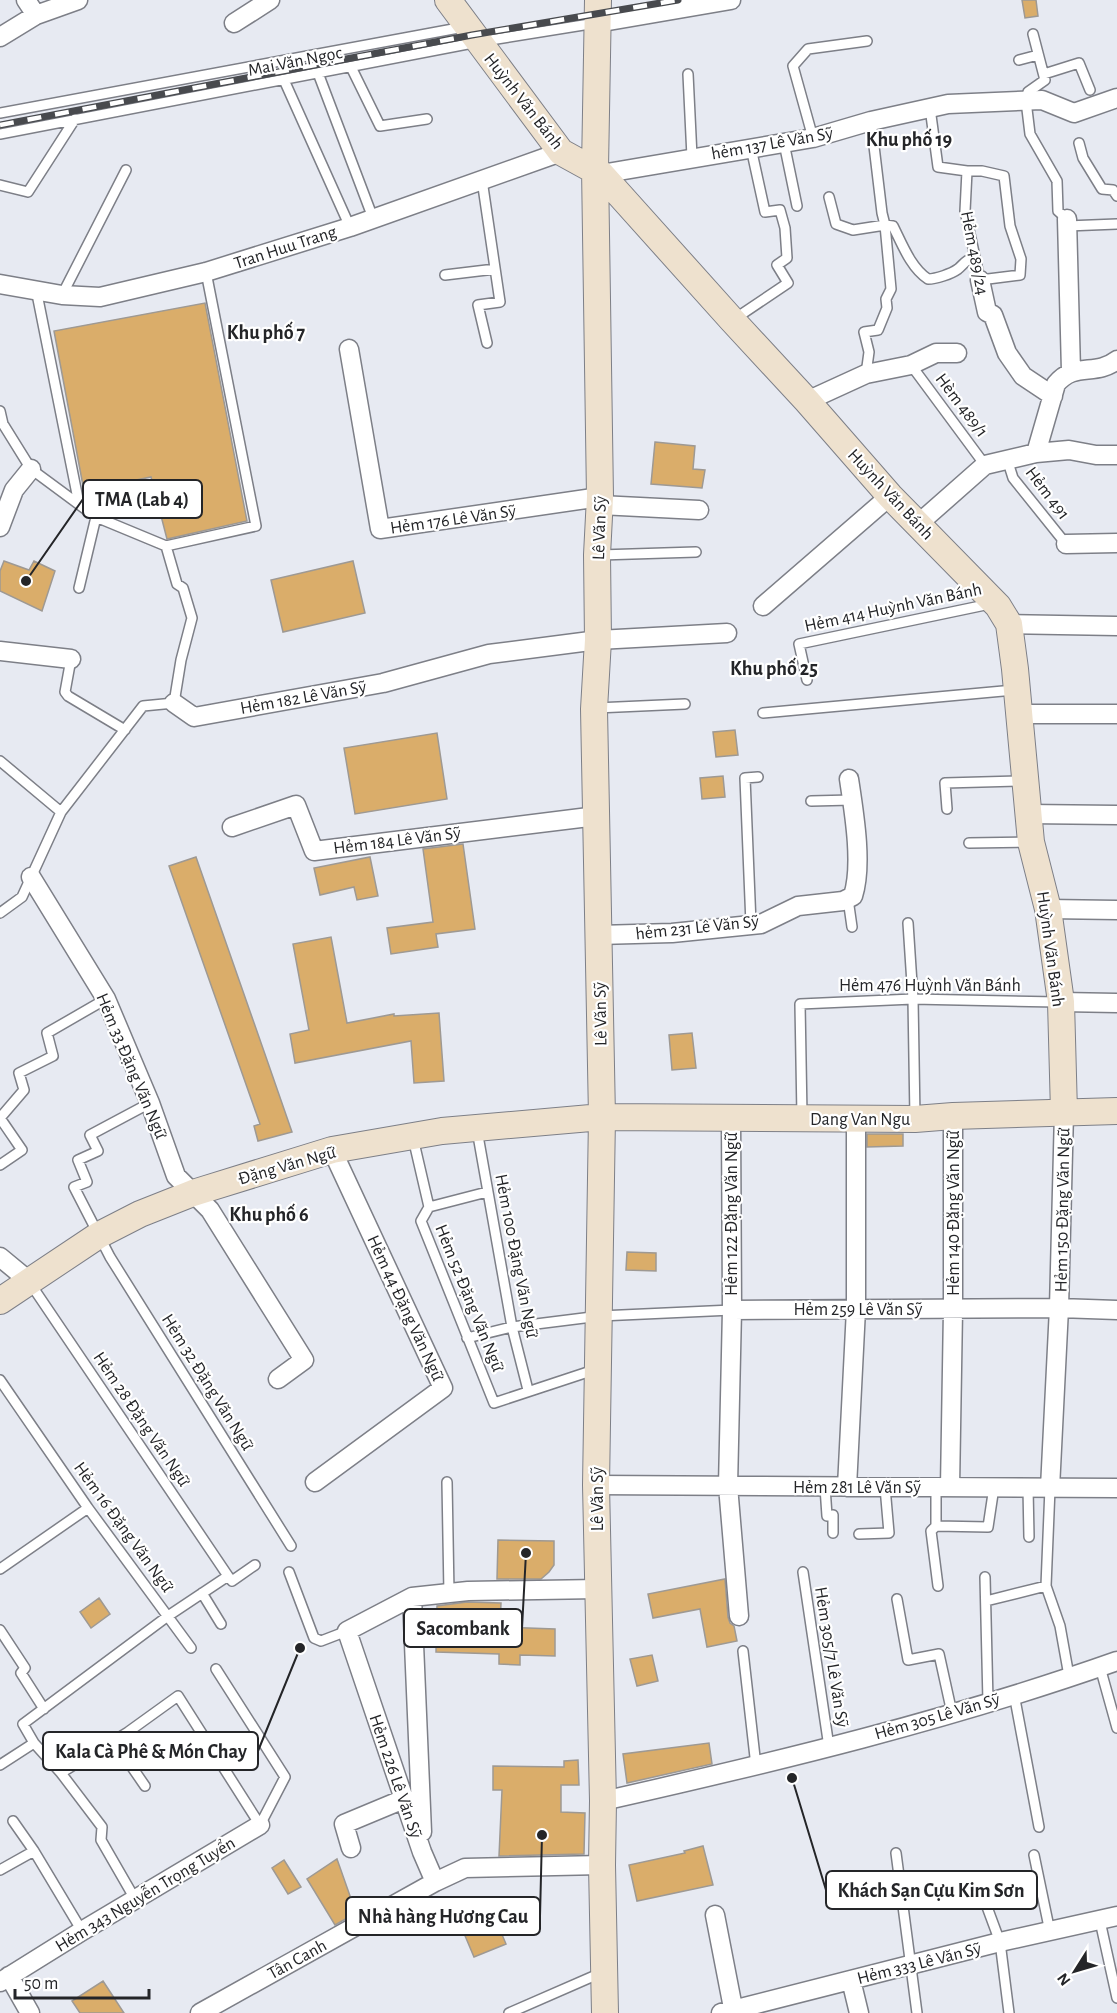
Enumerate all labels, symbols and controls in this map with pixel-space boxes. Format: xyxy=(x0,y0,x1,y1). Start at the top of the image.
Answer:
street label: Mai Văn Ngọc xyxy=(247,44,344,80)
street label: Huỳnh Văn Bánh xyxy=(480,50,566,153)
street label: hẻm 137 Lê Văn Sỹ xyxy=(710,124,835,164)
district label: Khu phố 19 xyxy=(866,128,952,150)
street label: Hẻm 489/24 xyxy=(957,210,991,297)
street label: Tran Huu Trang xyxy=(232,223,339,273)
district label: Khu phố 7 xyxy=(227,321,306,343)
street label: Hèm 489/1 xyxy=(932,370,991,441)
street label: Huỳnh Văn Bánh xyxy=(844,446,937,543)
street label: Hẻm 491 xyxy=(1022,464,1073,523)
callout: TMA (Lab 4) xyxy=(83,480,202,518)
text: TMA (Lab 4) xyxy=(95,490,189,510)
street label: Lê Văn Sỹ xyxy=(590,495,610,560)
street label: Hẻm 176 Lê Văn Sỹ xyxy=(389,502,518,538)
street label: Hẻm 414 Huỳnh Văn Bánh xyxy=(803,580,983,636)
district label: Khu phố 25 xyxy=(730,657,818,679)
street label: Hẻm 182 Lê Văn Sỹ xyxy=(239,678,368,718)
street label: Hẻm 184 Lê Văn Sỹ xyxy=(332,824,462,858)
street label: Huỳnh Văn Bánh xyxy=(1033,890,1067,1008)
street label: hẻm 231 Lê Văn Sỹ xyxy=(634,913,760,943)
street label: Hẻm 476 Huỳnh Văn Bánh xyxy=(839,977,1021,995)
street label: Lê Văn Sỹ xyxy=(591,981,611,1046)
street label: Hẻm 33 Đặng Văn Ngữ xyxy=(92,991,170,1142)
street label: Dang Van Ngu xyxy=(810,1111,910,1129)
street label: Hẻm 150 Đặng Văn Ngữ xyxy=(1053,1127,1073,1293)
street label: Hẻm 140 Đặng Văn Ngữ xyxy=(945,1130,963,1296)
street label: Hẻm 122 Đặng Văn Ngữ xyxy=(723,1132,741,1296)
street label: Đặng Văn Ngữ xyxy=(236,1143,339,1189)
street label: Hẻm 100 Đặng Văn Ngữ xyxy=(491,1173,541,1340)
district label: Khu phố 6 xyxy=(229,1203,309,1225)
street label: Hẻm 52 Đặng Văn Ngữ xyxy=(431,1222,507,1375)
street label: Hẻm 44 Đặng Văn Ngữ xyxy=(363,1233,447,1385)
street label: Hẻm 259 Lê Văn Sỹ xyxy=(793,1301,923,1319)
street label: Hẻm 32 Đặng Văn Ngữ xyxy=(158,1311,257,1454)
street label: Hẻm 28 Đặng Văn Ngữ xyxy=(89,1349,193,1491)
street label: Hẻm 16 Đặng Văn Ngữ xyxy=(70,1459,177,1596)
street label: Lê Văn Sỹ xyxy=(589,1467,607,1531)
street label: Hẻm 281 Lê Văn Sỹ xyxy=(793,1479,921,1497)
street label: Hẻm 305/7 Lê Văn Sỹ xyxy=(811,1586,851,1729)
callout: Sacombank xyxy=(404,1609,522,1647)
text: Sacombank xyxy=(416,1619,510,1639)
street label: Hẻm 305 Lê Văn Sỹ xyxy=(873,1690,1002,1743)
street label: Hẻm 226 Lê Văn Sỹ xyxy=(365,1712,425,1841)
callout: Kala Cà Phê & Món Chay xyxy=(43,1732,258,1770)
text: Kala Cà Phê & Món Chay xyxy=(55,1742,247,1762)
street label: Hẻm 343 Nguyễn Trọng Tuyển xyxy=(51,1832,239,1956)
callout: Khách Sạn Cựu Kim Sơn xyxy=(826,1871,1037,1909)
text: Khách Sạn Cựu Kim Sơn xyxy=(838,1881,1024,1901)
callout: Nhà hàng Hương Cau xyxy=(346,1897,540,1935)
text: Nhà hàng Hương Cau xyxy=(358,1907,529,1927)
street label: Tân Canh xyxy=(265,1936,330,1983)
street label: Hẻm 333 Lê Văn Sỹ xyxy=(855,1940,983,1988)
north arrow xyxy=(1045,1941,1105,2001)
scale bar xyxy=(15,1962,148,2000)
text: N xyxy=(1054,1970,1074,1989)
text: 50 m xyxy=(24,1975,58,1993)

